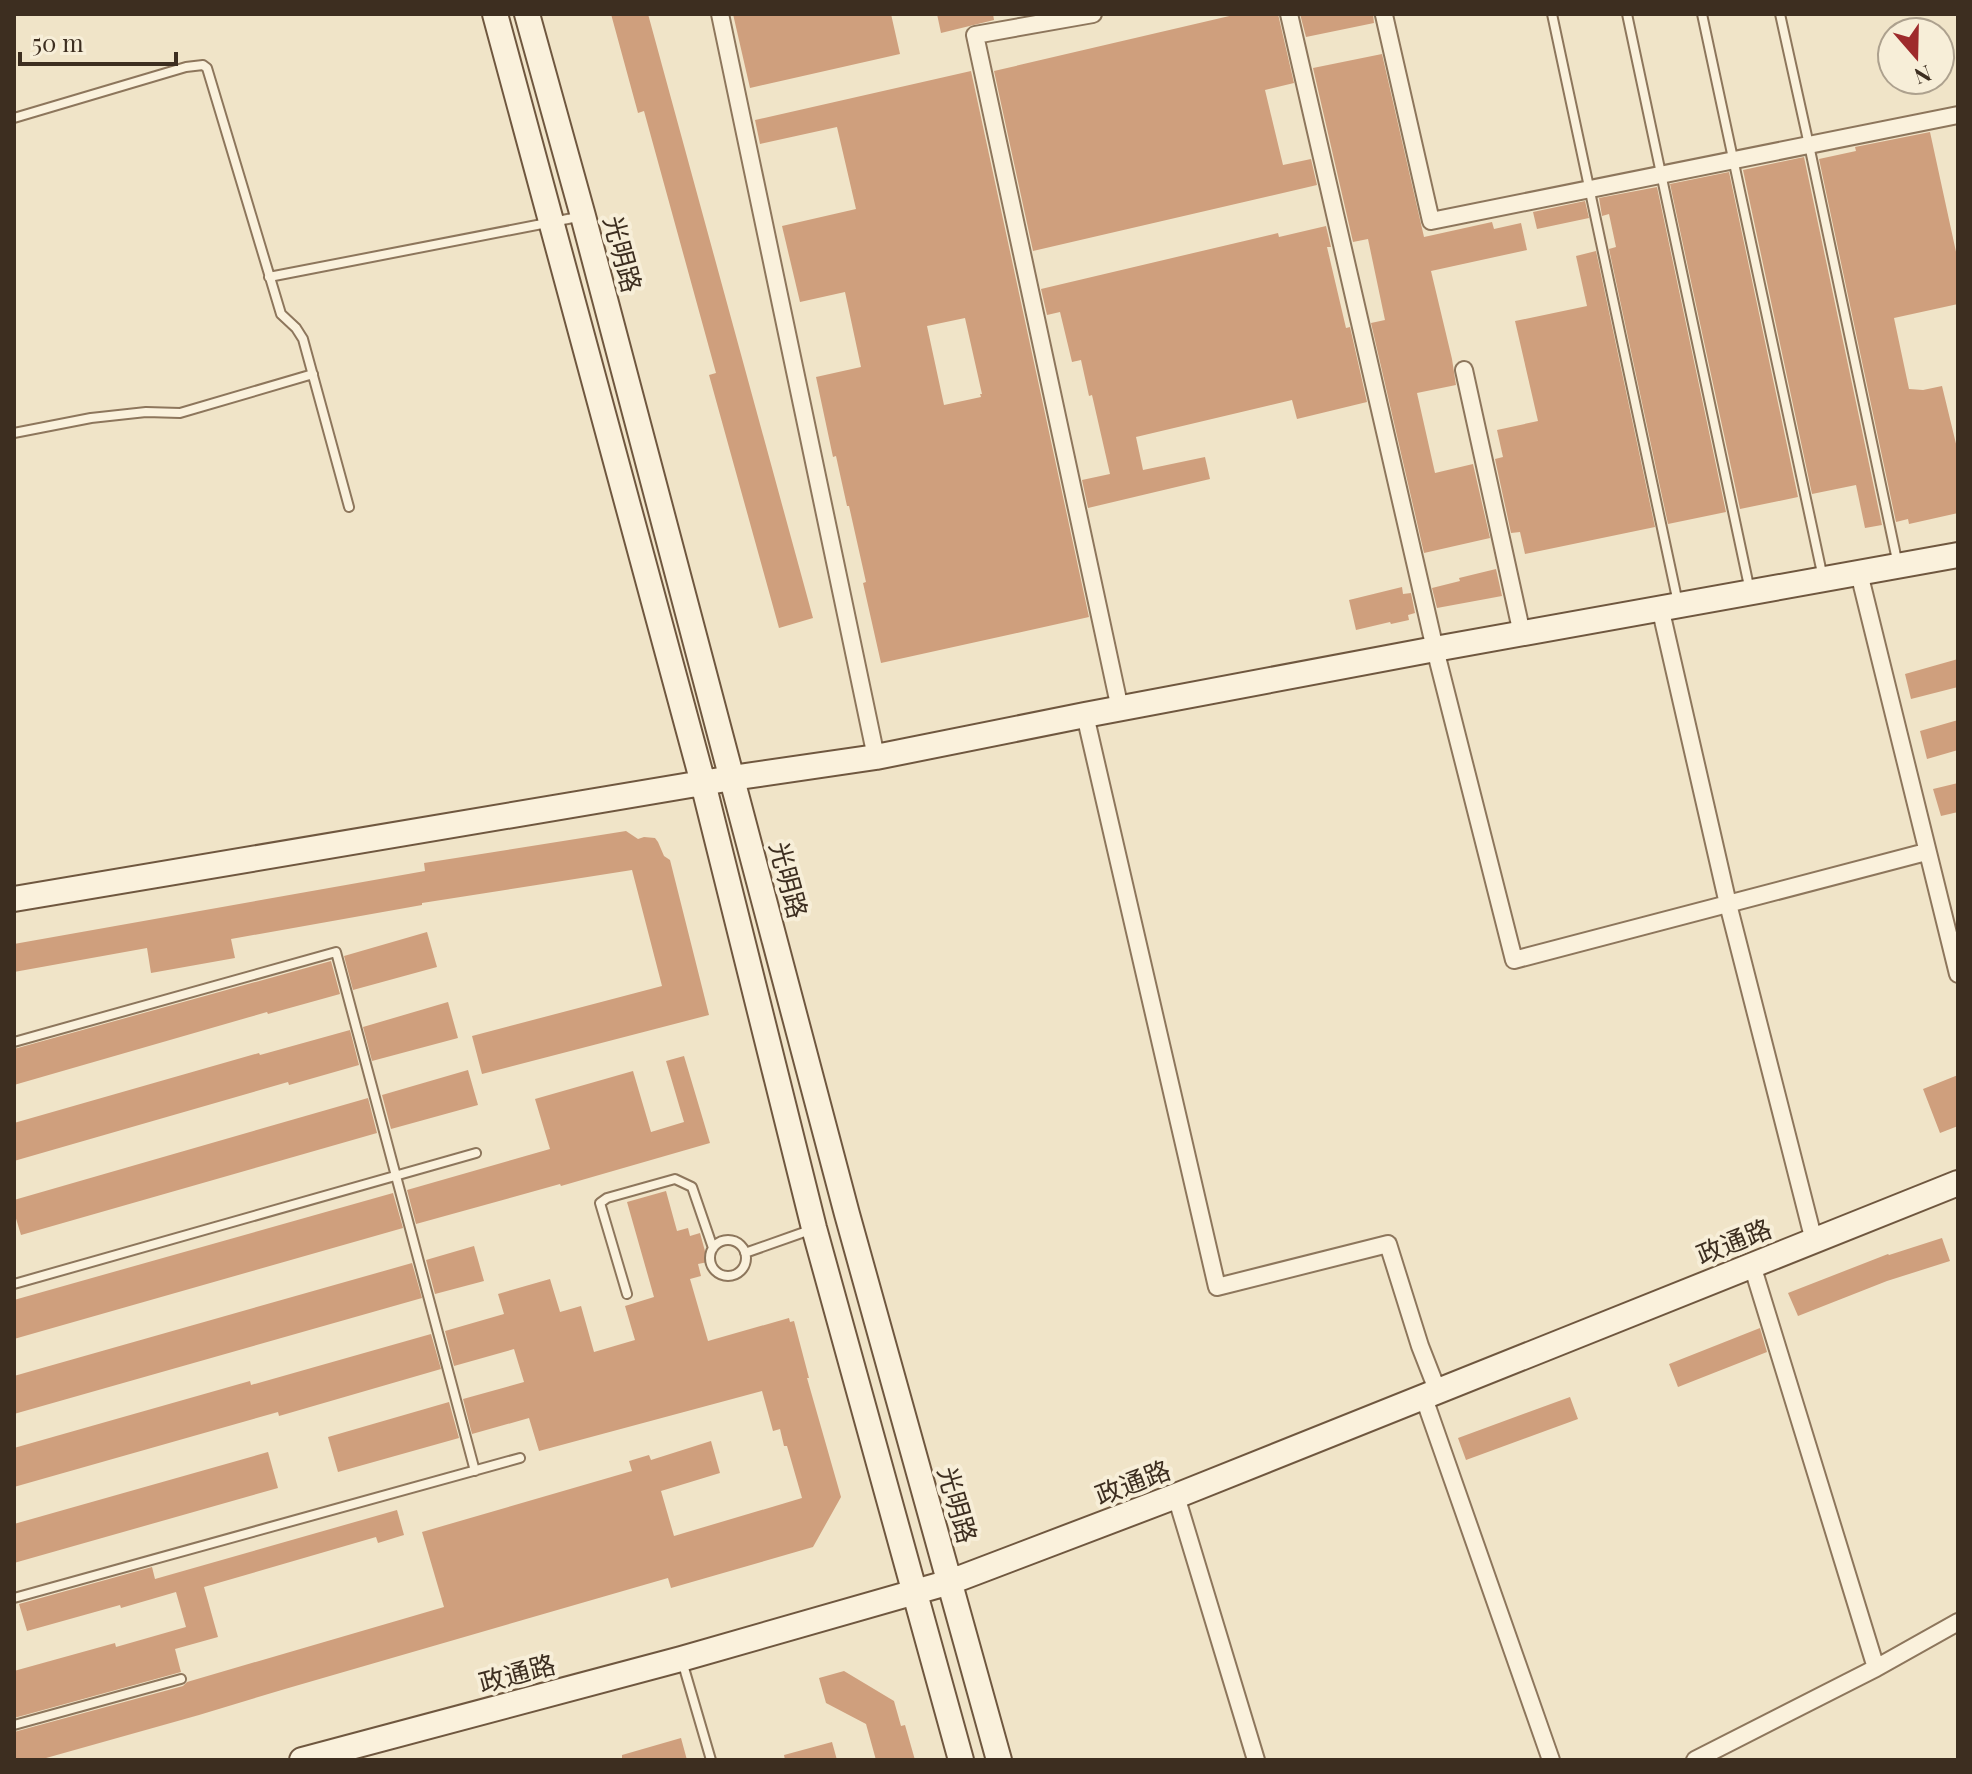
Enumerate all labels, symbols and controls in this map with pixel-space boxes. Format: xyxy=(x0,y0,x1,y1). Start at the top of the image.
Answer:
scale bar xyxy=(20,16,176,66)
north arrow xyxy=(1876,16,1956,96)
text: 50 m xyxy=(32,26,84,58)
text: N xyxy=(1910,59,1936,93)
street label: 光明路 xyxy=(596,211,650,296)
street label: 光明路 xyxy=(762,837,816,922)
street label: 政通路 xyxy=(1691,1210,1776,1271)
street label: 政通路 xyxy=(1090,1451,1175,1512)
street label: 光明路 xyxy=(931,1462,986,1547)
street label: 政通路 xyxy=(474,1646,559,1700)

